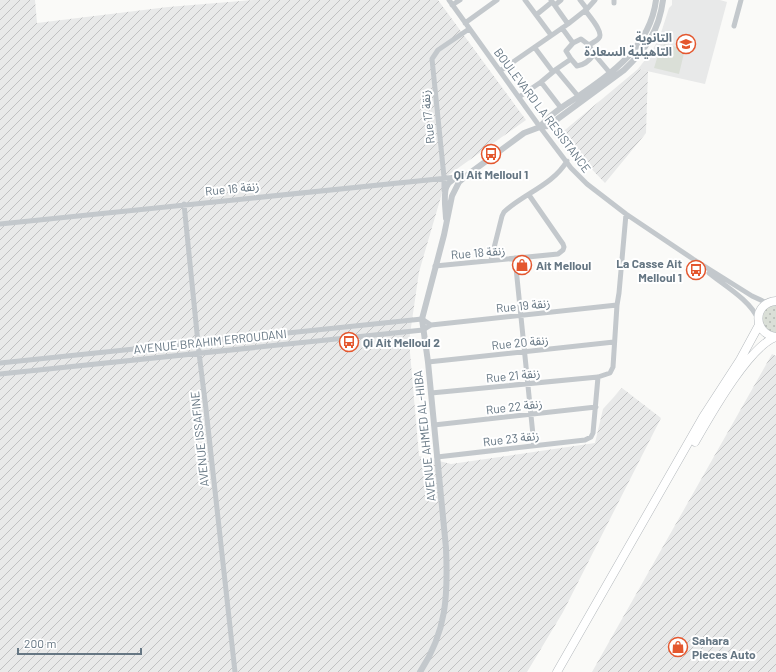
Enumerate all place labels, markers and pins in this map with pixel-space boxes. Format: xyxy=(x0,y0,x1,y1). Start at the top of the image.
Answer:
place label: التانوية التاهيلية السعادة xyxy=(584,30,672,59)
school or university icon: التانوية التاهيلية السعادة xyxy=(675,33,697,55)
bus stop icon: Qi Ait Melloul 1 xyxy=(480,143,502,165)
place label: Qi Ait Melloul 1 xyxy=(454,167,528,181)
shop icon: Ait Melloul xyxy=(511,254,533,276)
place label: La Casse Ait Melloul 1 xyxy=(616,256,682,284)
place label: Ait Melloul xyxy=(536,258,591,272)
bus stop icon: La Casse Ait Melloul 1 xyxy=(685,259,707,281)
bus stop icon: Qi Ait Melloul 2 xyxy=(338,331,360,353)
place label: Qi Ait Melloul 2 xyxy=(363,335,440,349)
place label: Sahara Pieces Auto xyxy=(692,633,756,661)
shop icon: Sahara Pieces Auto xyxy=(667,636,689,658)

